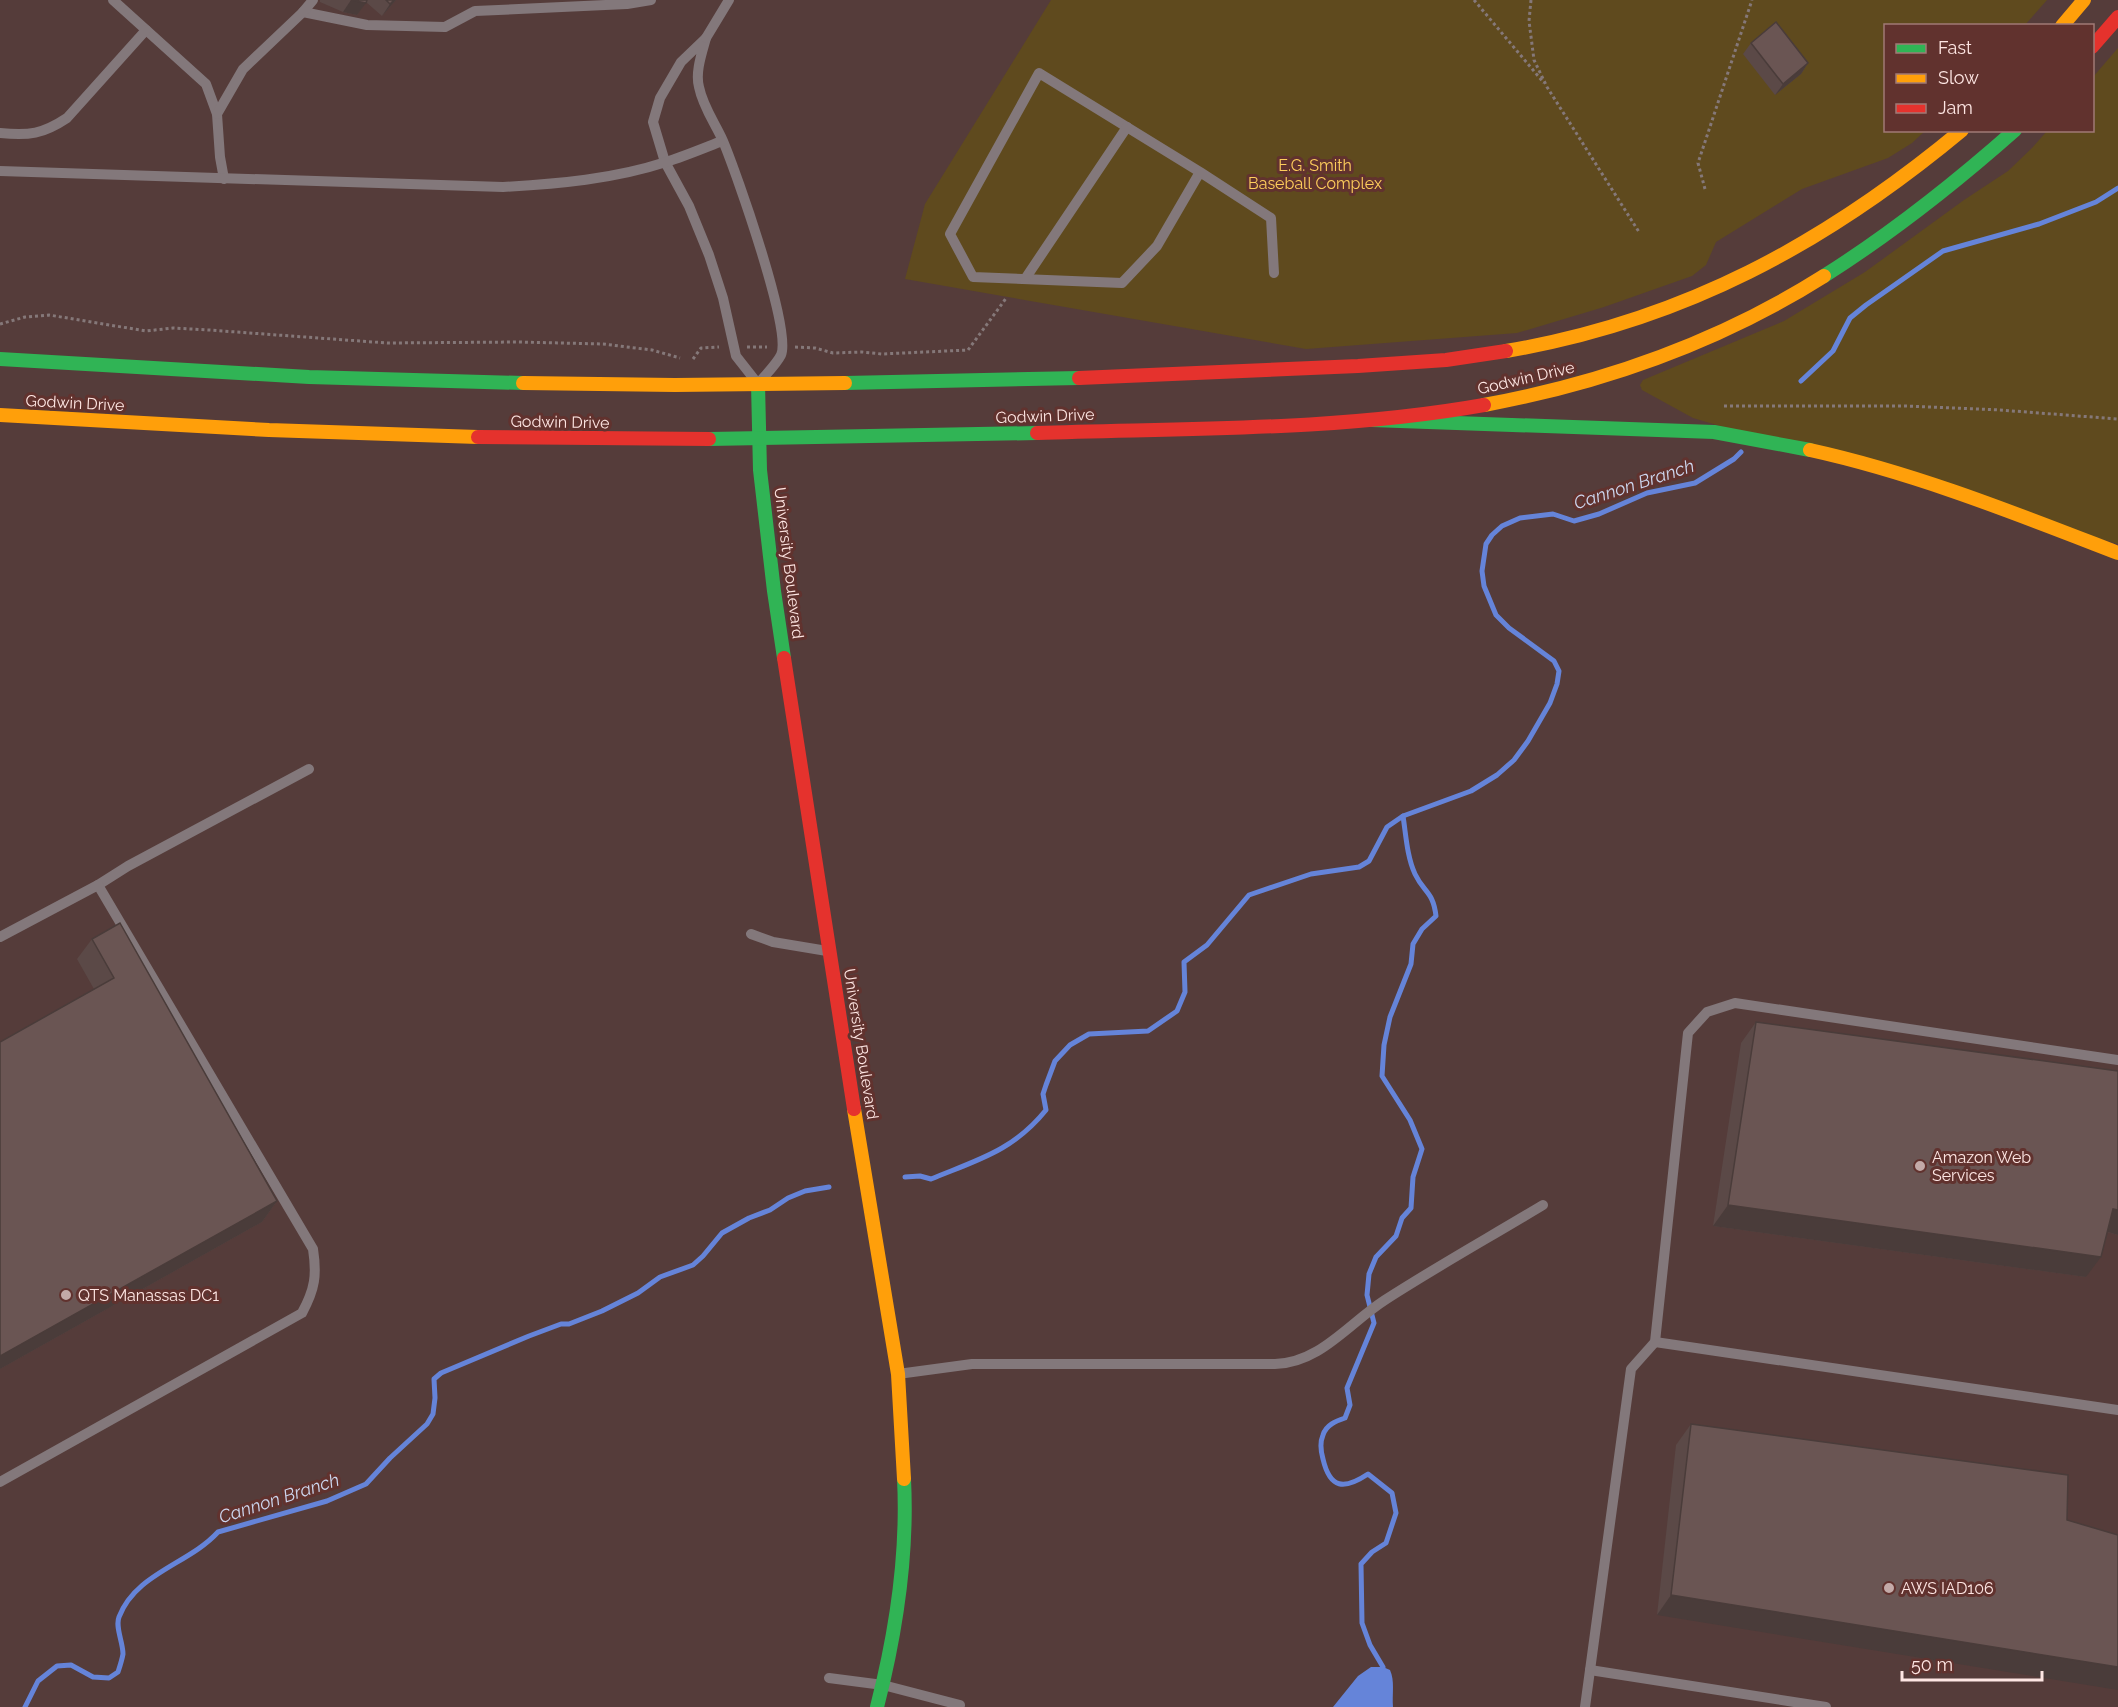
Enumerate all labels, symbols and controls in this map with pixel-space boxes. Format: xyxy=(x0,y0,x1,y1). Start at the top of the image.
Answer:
legend xyxy=(1884,24,2094,132)
text: Fast xyxy=(1938,37,1972,58)
text: Slow xyxy=(1938,67,1979,88)
text: Jam xyxy=(1938,97,1973,118)
park label: E.G. Smith Baseball Complex xyxy=(1248,156,1382,193)
street label: Godwin Drive xyxy=(1476,358,1576,398)
street label: Godwin Drive xyxy=(25,391,125,415)
street label: Godwin Drive xyxy=(995,405,1095,427)
street label: Godwin Drive xyxy=(510,412,610,432)
water label: Cannon Branch xyxy=(1571,455,1697,513)
street label: University Boulevard xyxy=(770,486,808,640)
street label: University Boulevard xyxy=(840,967,882,1121)
place label: Amazon Web Services xyxy=(1932,1148,2031,1185)
marker: Amazon Web Services xyxy=(1913,1159,1927,1173)
place label: QTS Manassas DC1 xyxy=(78,1286,219,1305)
marker: QTS Manassas DC1 xyxy=(59,1288,73,1302)
water label: Cannon Branch xyxy=(216,1469,342,1527)
place label: AWS IAD106 xyxy=(1901,1579,1994,1598)
marker: AWS IAD106 xyxy=(1882,1581,1896,1595)
scale bar xyxy=(1902,1644,2042,1682)
text: 50 m xyxy=(1911,1654,1953,1675)

